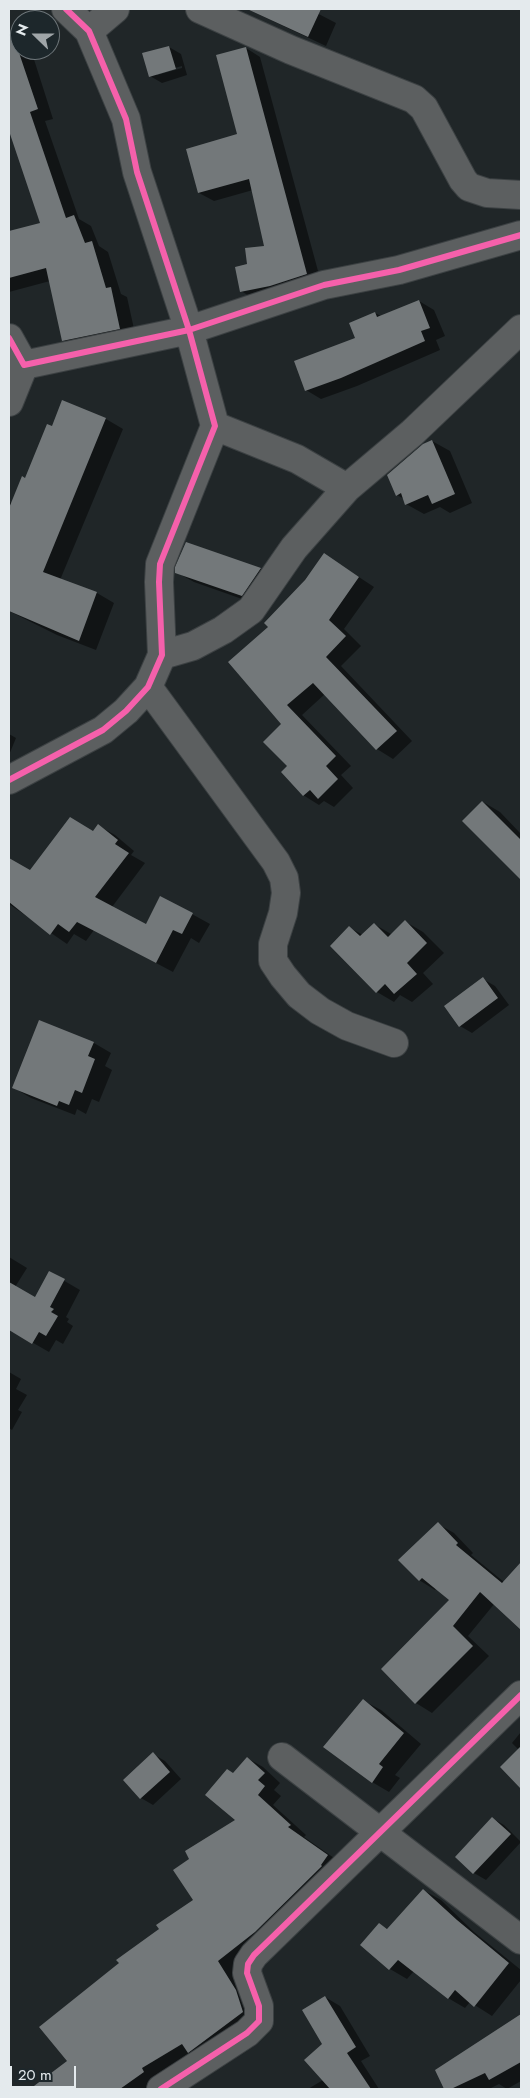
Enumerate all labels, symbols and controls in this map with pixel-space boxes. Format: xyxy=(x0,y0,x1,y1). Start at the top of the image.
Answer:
north arrow xyxy=(10,10,60,60)
text: N xyxy=(11,21,33,39)
scale bar xyxy=(12,2056,79,2088)
text: 20 m xyxy=(18,2064,52,2086)

